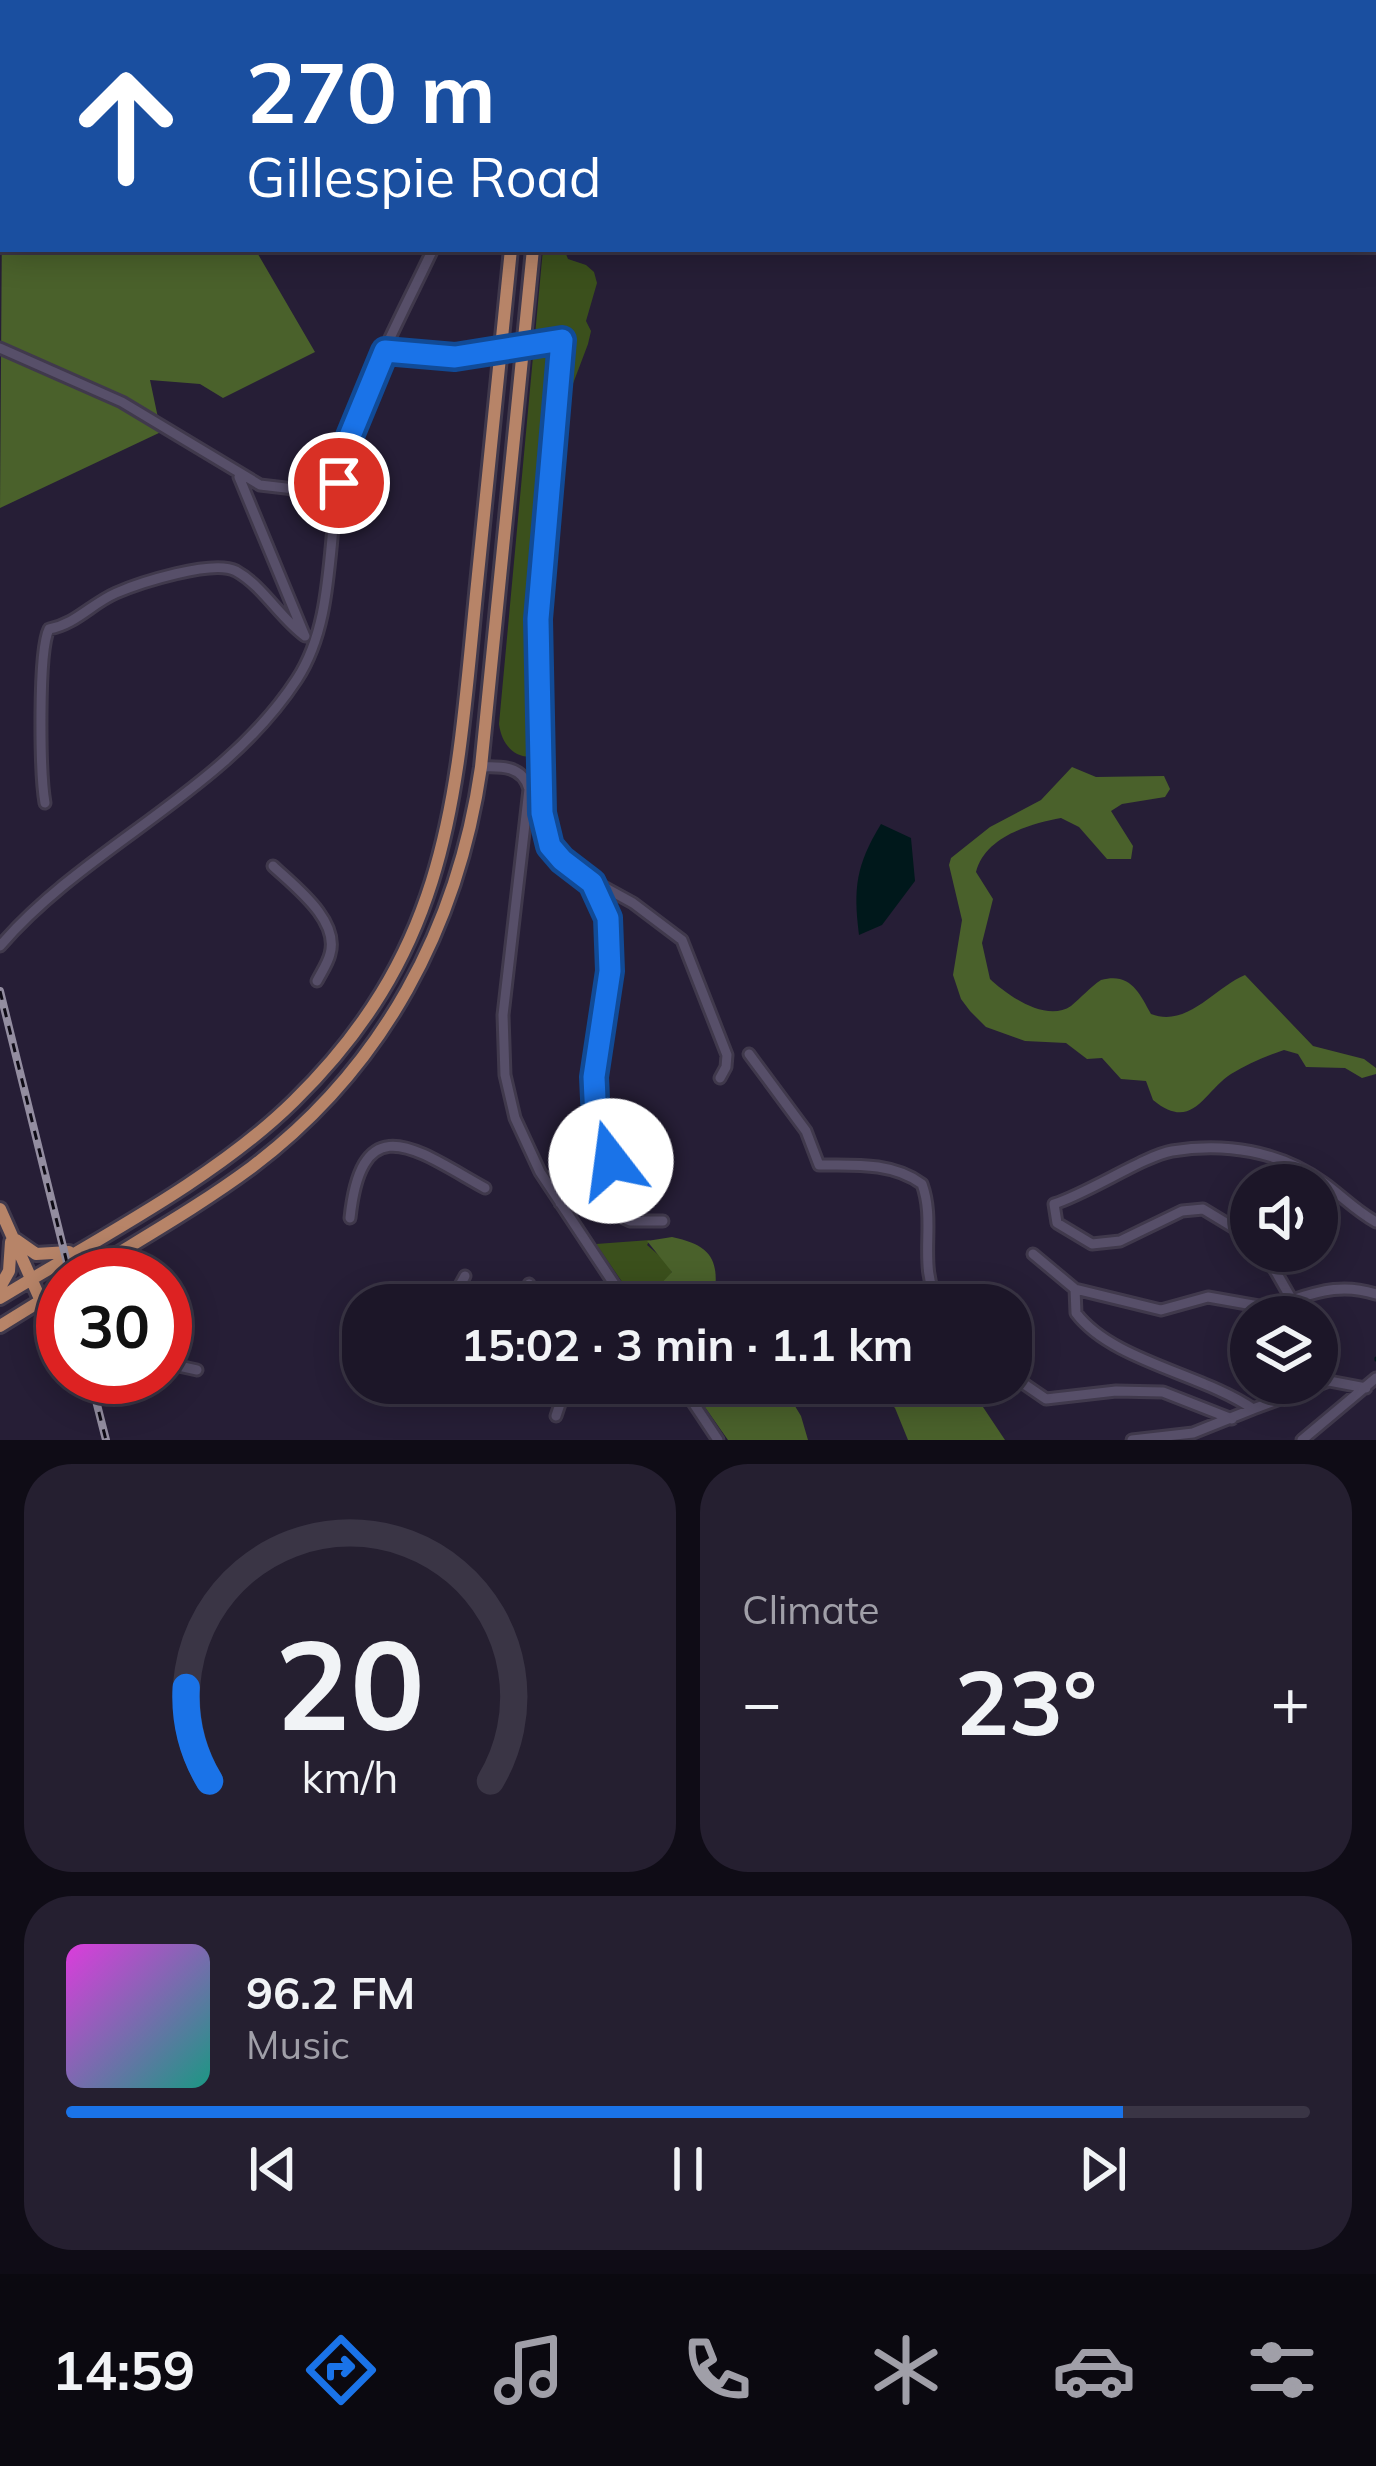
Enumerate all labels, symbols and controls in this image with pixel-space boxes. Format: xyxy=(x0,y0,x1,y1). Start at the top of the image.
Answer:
text: 270 m xyxy=(246,39,496,144)
icon: ahead xyxy=(48,48,204,204)
text: Gillespie Road xyxy=(246,143,601,211)
pin xyxy=(288,432,390,534)
icon: arrive xyxy=(306,450,372,516)
position arrow xyxy=(548,1098,674,1224)
map controls xyxy=(1230,1164,1338,1404)
button: sound xyxy=(1230,1164,1338,1272)
speed limit sign: 30 xyxy=(36,1248,192,1404)
button: layers xyxy=(1230,1296,1338,1404)
text: 15:02 · 3 min · 1.1 km xyxy=(461,1316,913,1372)
text: Climate xyxy=(742,1585,880,1634)
text: 20 xyxy=(275,1605,425,1761)
text: 23° xyxy=(955,1645,1097,1758)
text: − xyxy=(742,1660,782,1743)
text: + xyxy=(1270,1660,1310,1743)
text: km/h xyxy=(301,1750,399,1804)
text: 96.2 FM xyxy=(246,1964,415,2020)
text: Music xyxy=(246,2020,350,2069)
icon: previous xyxy=(240,2136,306,2202)
icon: pause xyxy=(655,2136,721,2202)
icon: next xyxy=(1070,2136,1136,2202)
icon: directions xyxy=(299,2328,383,2412)
icon: music xyxy=(487,2328,571,2412)
icon: phone xyxy=(675,2328,759,2412)
icon: climate xyxy=(864,2328,948,2412)
icon: car xyxy=(1052,2328,1136,2412)
icon: filters xyxy=(1240,2328,1324,2412)
text: 14:59 xyxy=(52,2336,195,2404)

